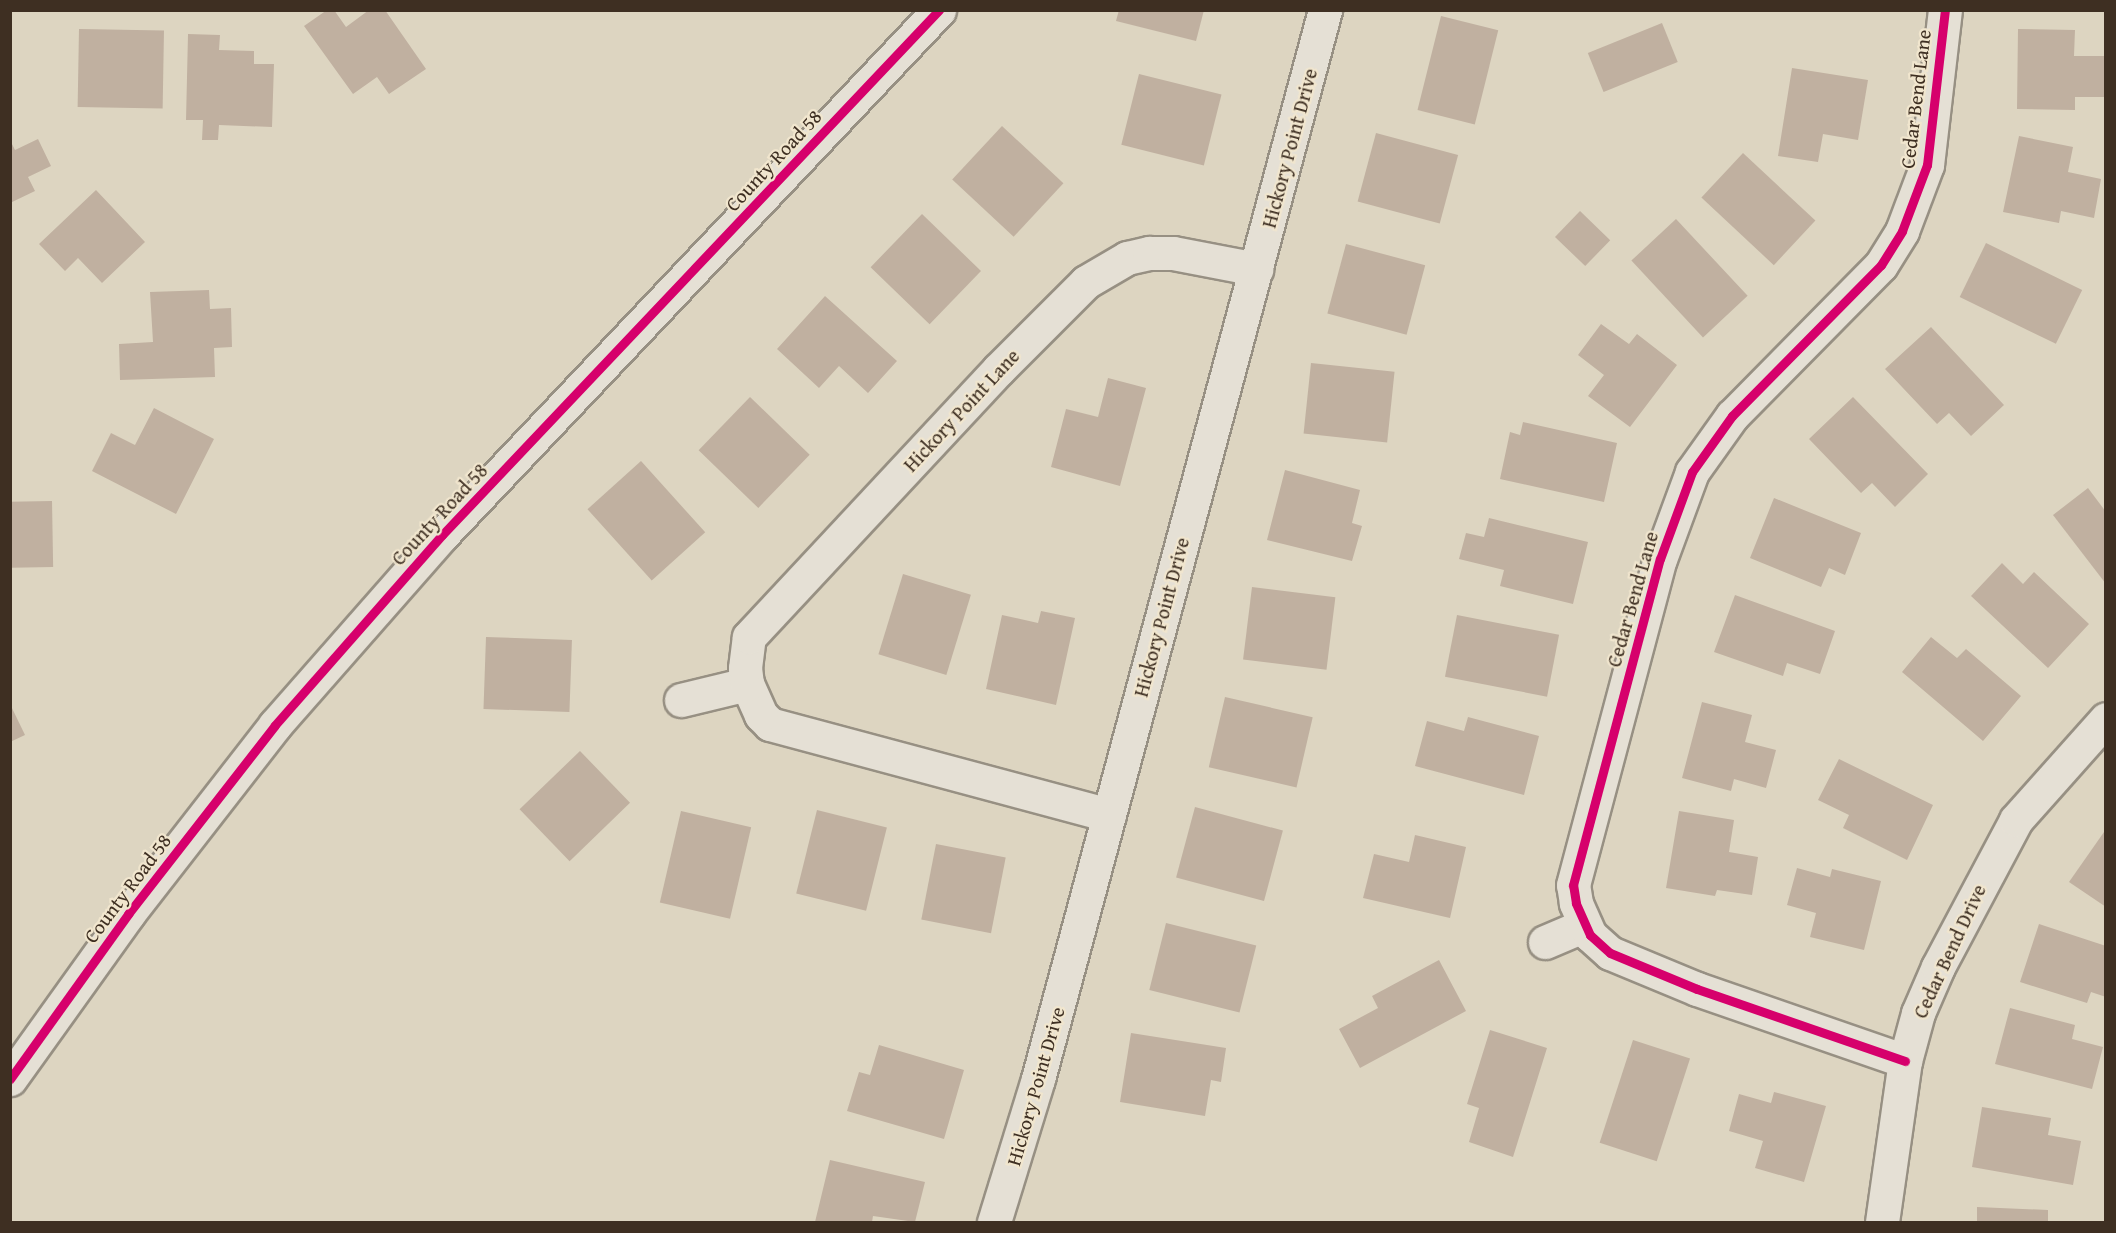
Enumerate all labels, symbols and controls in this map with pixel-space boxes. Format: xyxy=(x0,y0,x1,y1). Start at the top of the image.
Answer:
street label: Cedar Bend Lane xyxy=(1895,28,1935,170)
street label: Hickory Point Drive xyxy=(1256,66,1322,230)
street label: County Road 58 xyxy=(720,104,826,216)
street label: Hickory Point Lane xyxy=(898,344,1024,476)
street label: County Road 58 xyxy=(386,458,492,570)
street label: Cedar Bend Lane xyxy=(1601,528,1663,670)
street label: Hickory Point Drive xyxy=(1128,535,1194,699)
street label: County Road 58 xyxy=(78,829,176,947)
street label: Cedar Bend Drive xyxy=(1907,880,1991,1022)
street label: Hickory Point Drive xyxy=(1001,1004,1069,1168)

